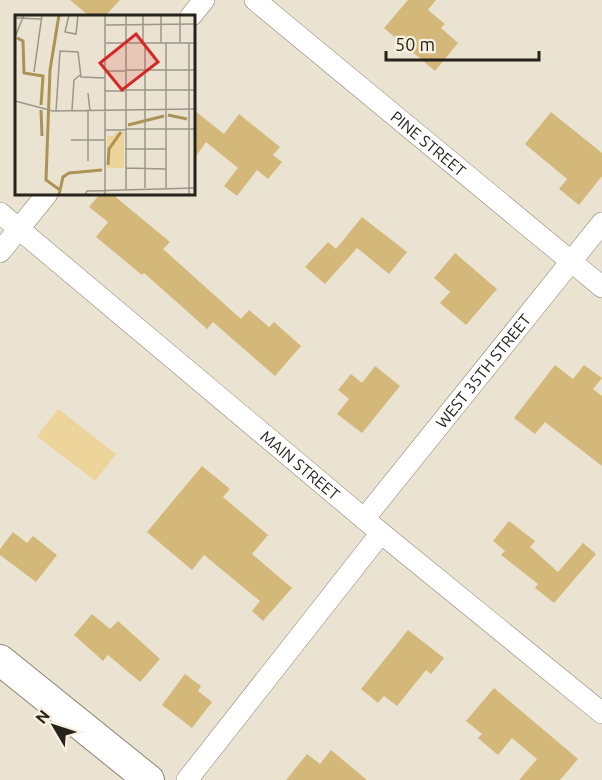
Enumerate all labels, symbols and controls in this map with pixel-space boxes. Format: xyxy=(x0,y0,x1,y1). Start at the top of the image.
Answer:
inset map xyxy=(15,15,195,195)
scale bar xyxy=(386,24,539,62)
text: 50 m xyxy=(395,34,435,54)
street label: PINE STREET xyxy=(387,107,470,180)
street label: WEST 35TH STREET xyxy=(432,310,534,431)
street label: MAIN STREET xyxy=(257,427,343,503)
north arrow xyxy=(24,696,84,756)
text: N xyxy=(32,706,53,727)

